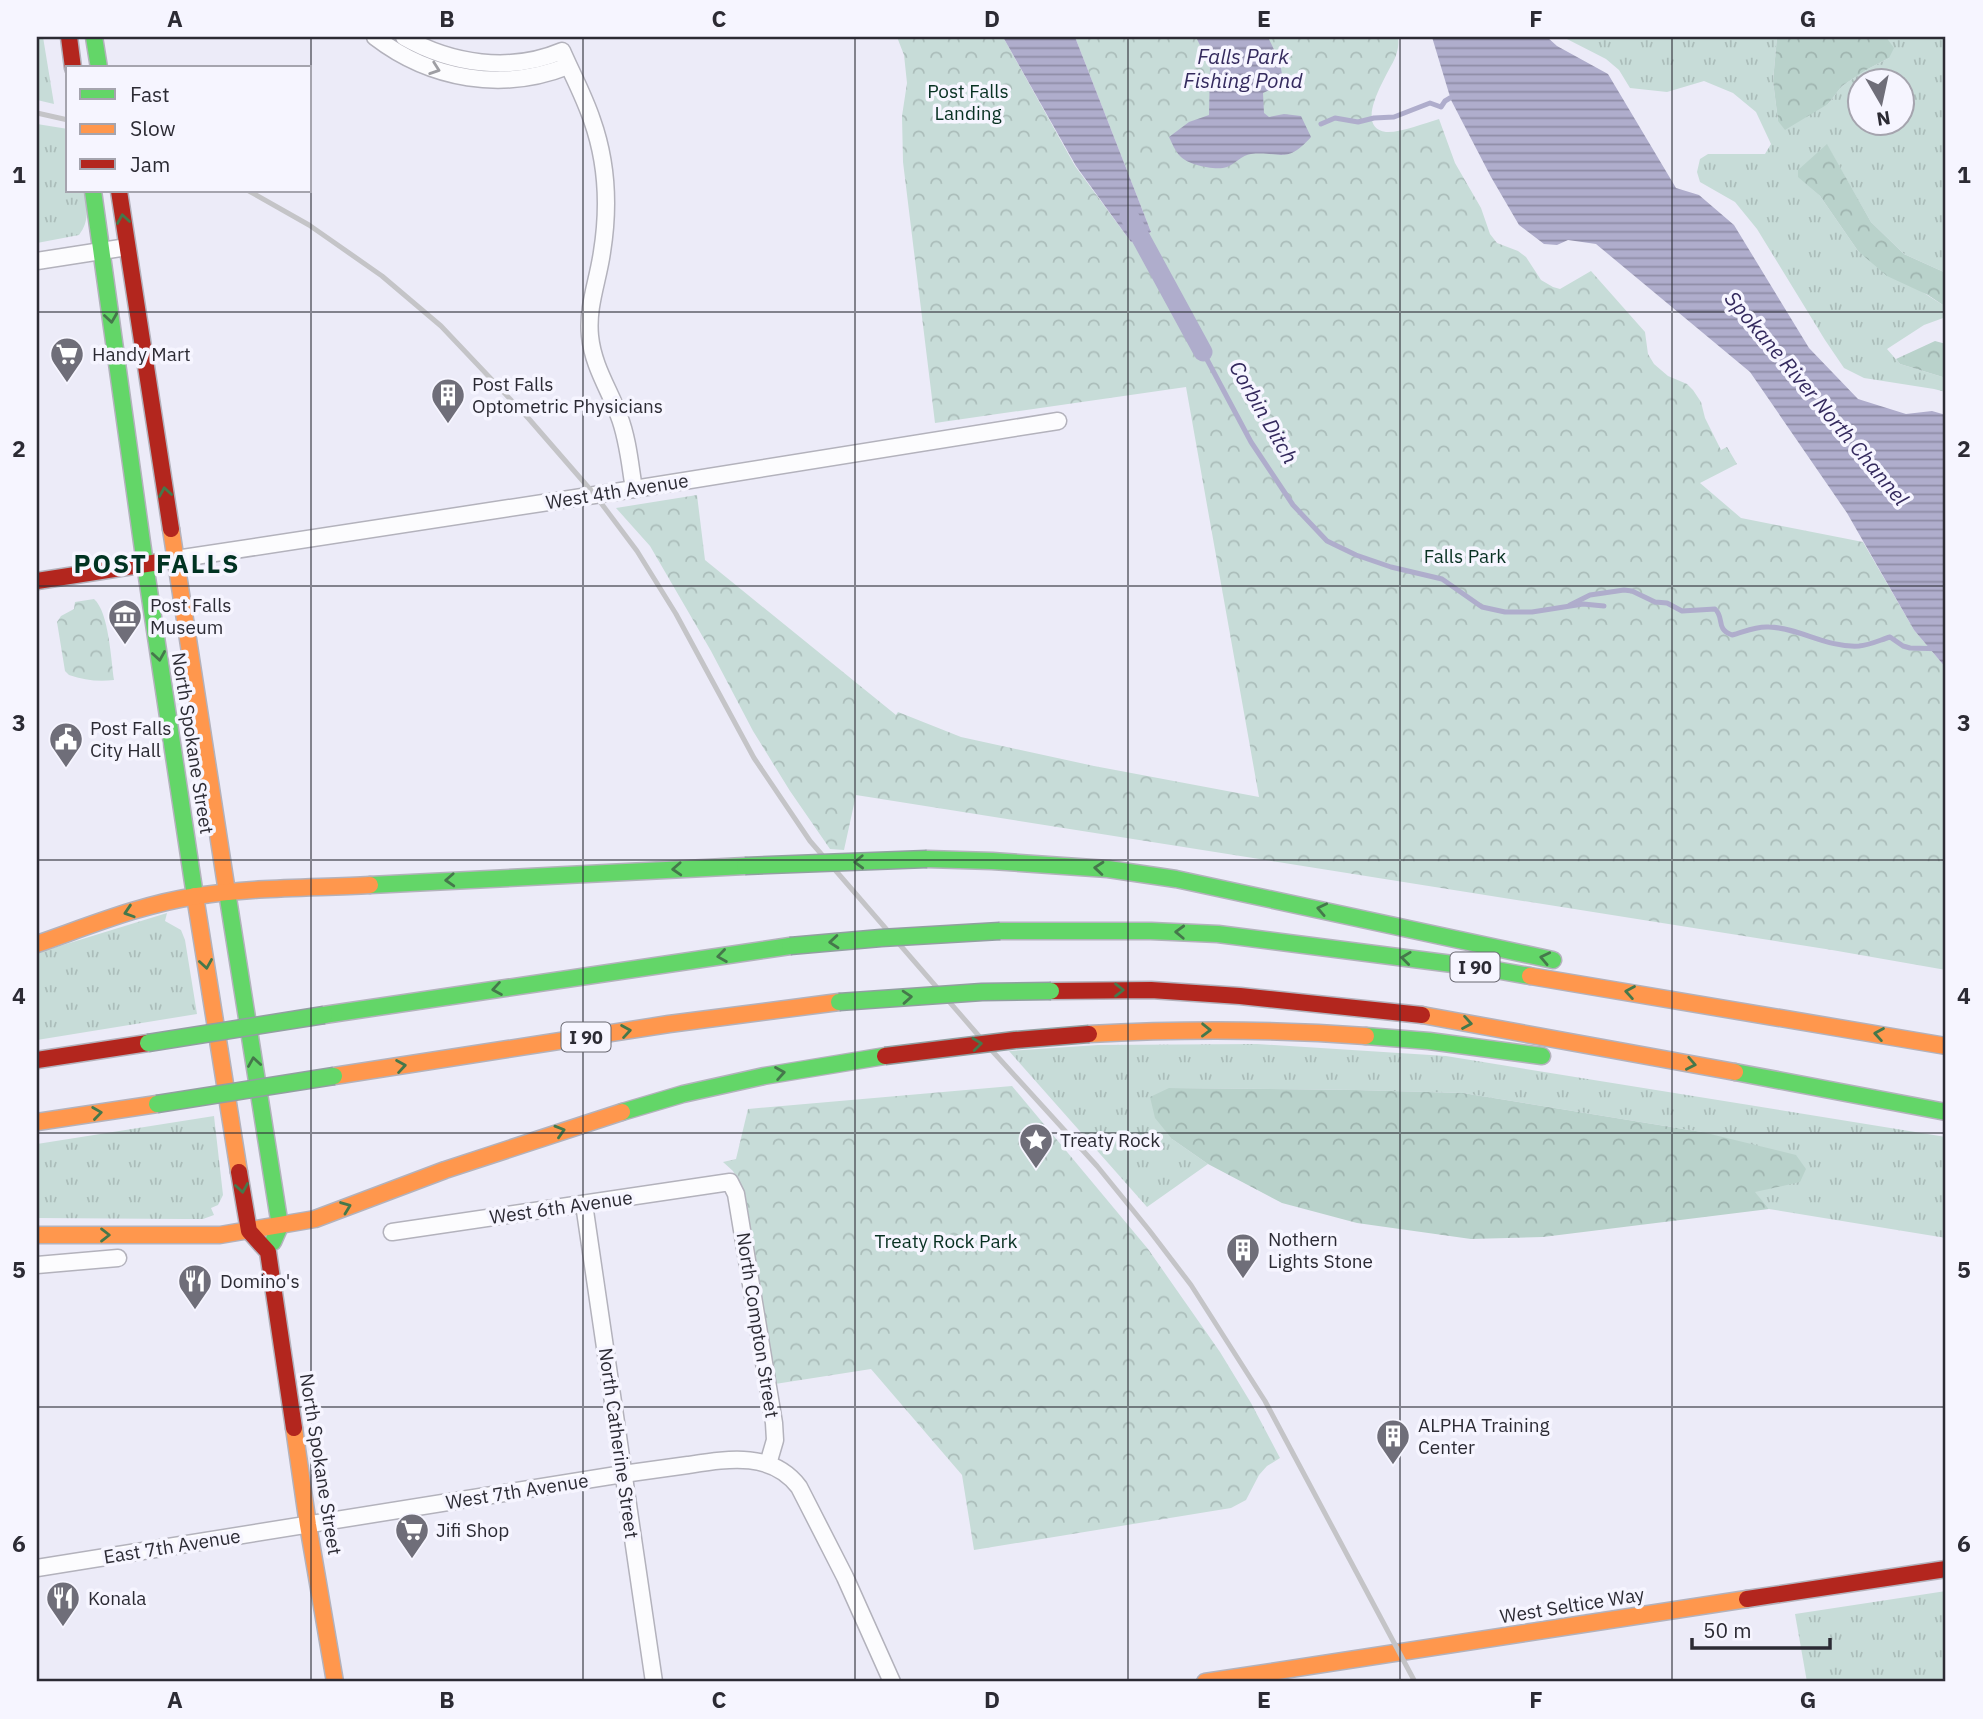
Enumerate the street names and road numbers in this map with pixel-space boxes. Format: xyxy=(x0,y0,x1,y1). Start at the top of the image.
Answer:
street label: West 4th Avenue xyxy=(544,468,690,514)
street label: North Spokane Street xyxy=(167,650,219,836)
road number: I 90 xyxy=(1450,952,1500,982)
road number: I 90 xyxy=(562,1022,610,1052)
street label: West 6th Avenue xyxy=(488,1185,634,1229)
street label: North Compton Street xyxy=(731,1230,785,1420)
street label: North Catherine Street xyxy=(594,1346,644,1540)
street label: North Spokane Street xyxy=(295,1371,347,1557)
street label: West 7th Avenue xyxy=(444,1468,590,1514)
street label: East 7th Avenue xyxy=(102,1523,242,1569)
street label: West Seltice Way xyxy=(1498,1582,1646,1628)

